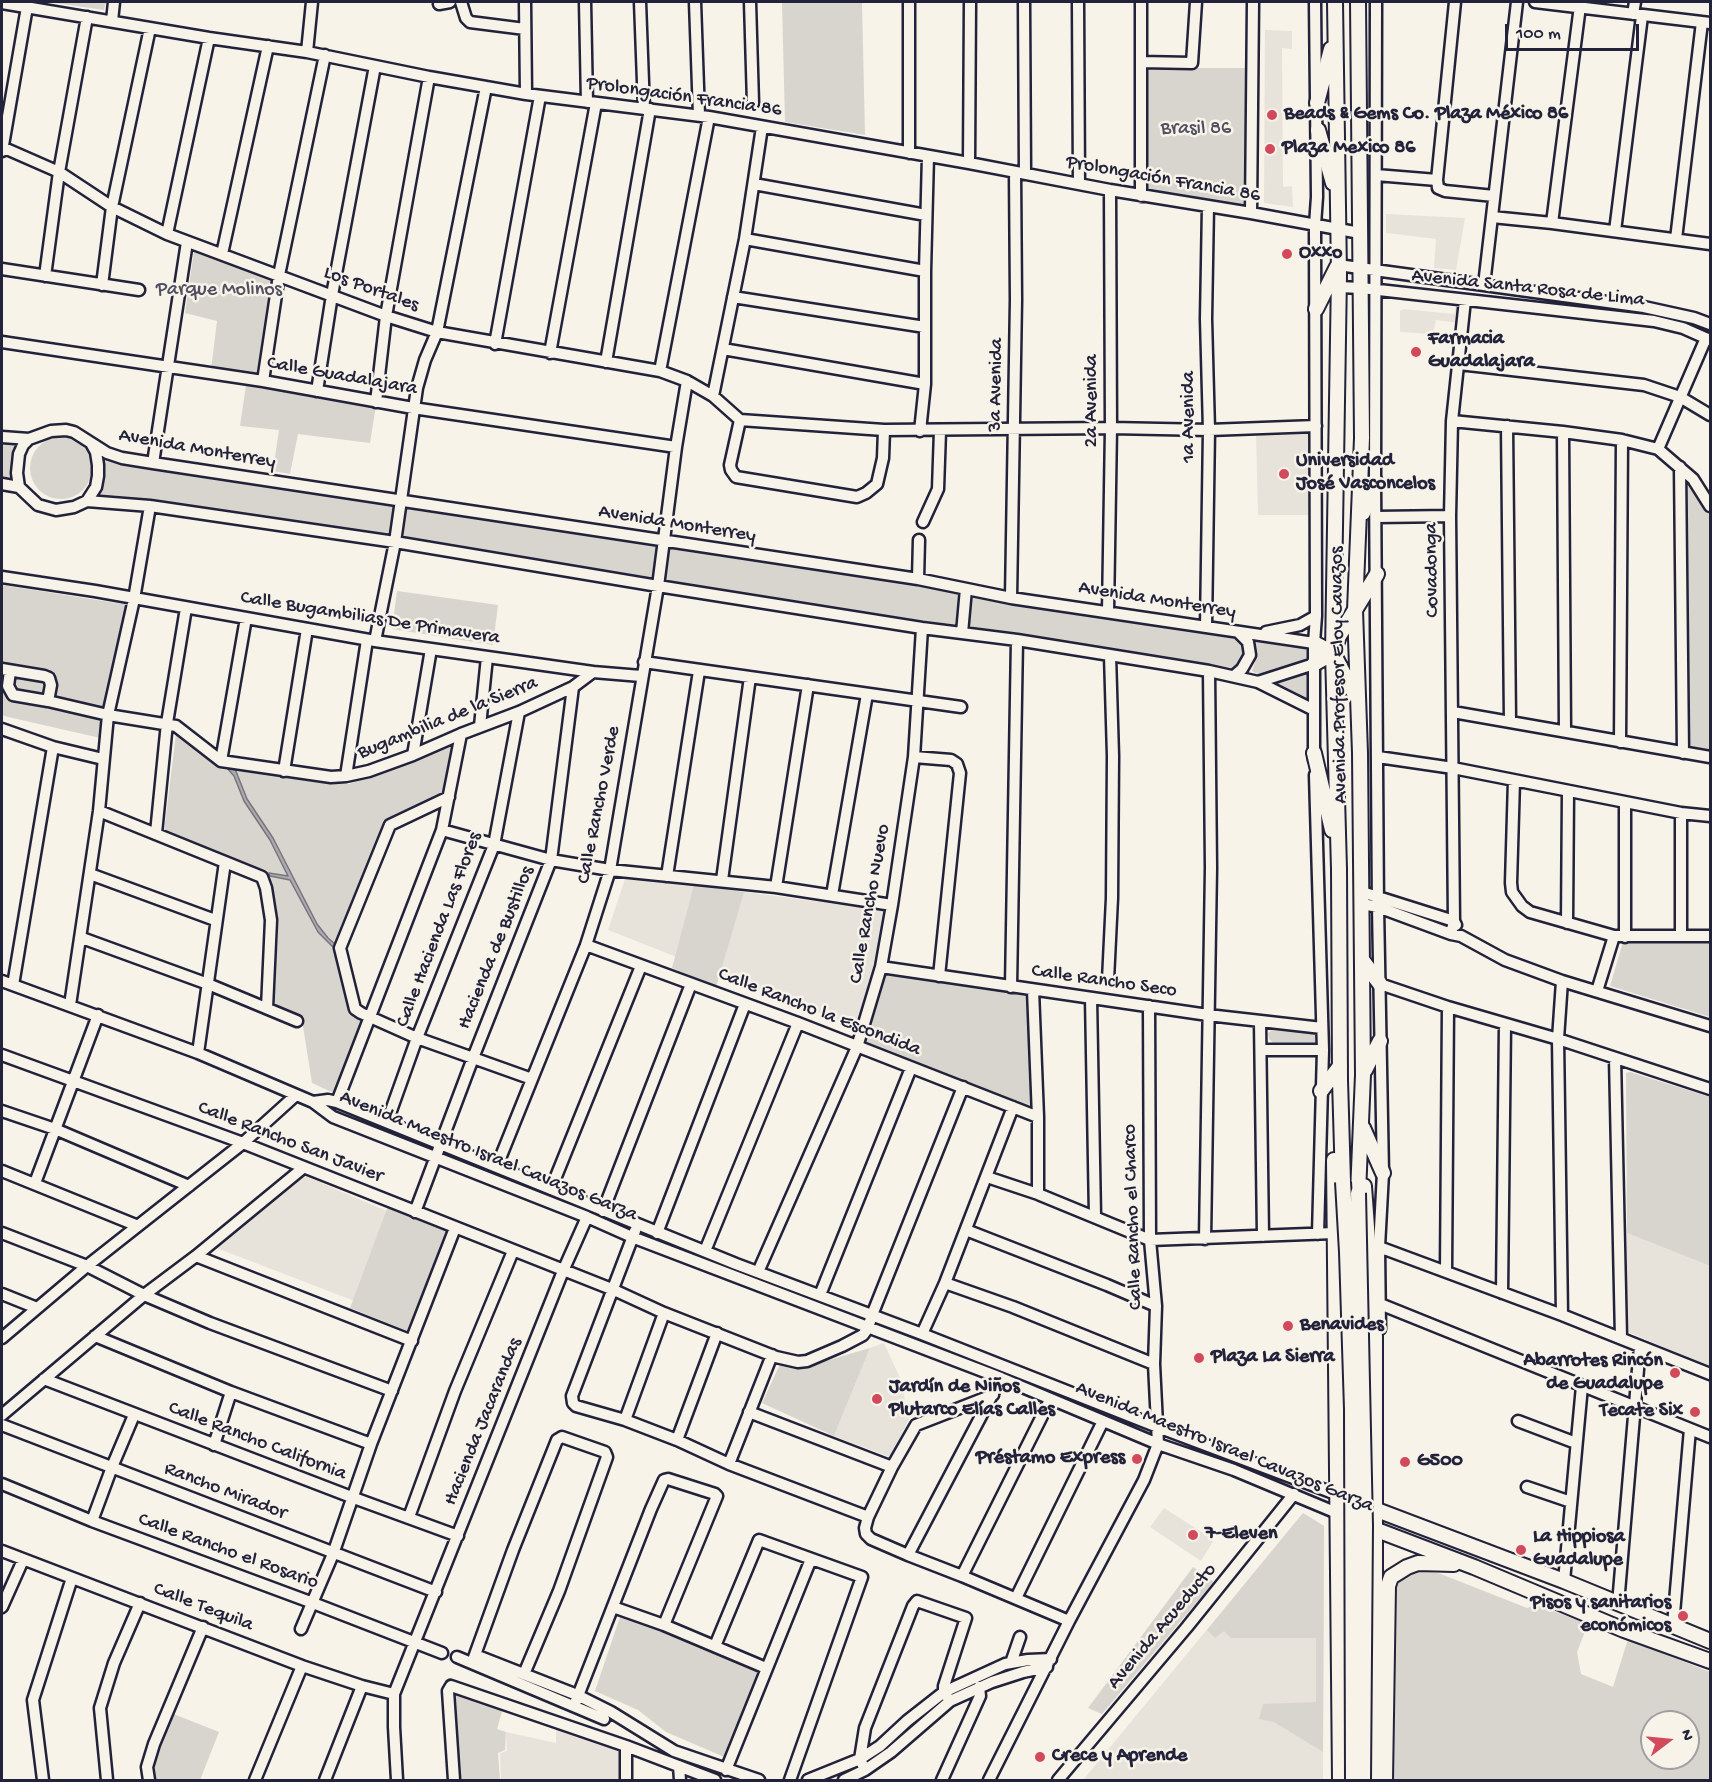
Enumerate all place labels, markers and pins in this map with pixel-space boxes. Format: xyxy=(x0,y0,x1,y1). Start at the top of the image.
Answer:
place label: Beads & Gems Co. Plaza México 86 xyxy=(1284,103,1568,127)
marker: Beads & Gems Co. Plaza México 86 xyxy=(1265,108,1279,122)
place label: Plaza Mexico 86 xyxy=(1282,137,1415,161)
marker: Plaza Mexico 86 xyxy=(1263,142,1277,156)
place label: Oxxo xyxy=(1299,242,1342,266)
marker: Oxxo xyxy=(1280,247,1294,261)
place label: Farmacia Guadalajara xyxy=(1428,328,1535,375)
marker: Farmacia Guadalajara xyxy=(1409,345,1423,359)
place label: Universidad José Vasconcelos xyxy=(1296,450,1435,497)
marker: Universidad José Vasconcelos xyxy=(1277,467,1291,481)
place label: Benavides xyxy=(1300,1314,1384,1338)
marker: Benavides xyxy=(1281,1319,1295,1333)
place label: Plaza La Sierra xyxy=(1211,1346,1335,1370)
place label: Abarrotes Rincón de Guadalupe xyxy=(1523,1350,1663,1397)
marker: Plaza La Sierra xyxy=(1192,1351,1206,1365)
marker: Abarrotes Rincón de Guadalupe xyxy=(1668,1366,1682,1380)
place label: Jardín de Niños Plutarco Elías Calles xyxy=(889,1376,1055,1423)
marker: Jardín de Niños Plutarco Elías Calles xyxy=(870,1392,884,1406)
place label: Tecate Six xyxy=(1600,1400,1683,1424)
marker: Tecate Six xyxy=(1688,1405,1702,1419)
place label: Préstamo Express xyxy=(976,1447,1125,1471)
place label: G500 xyxy=(1417,1450,1463,1474)
marker: Préstamo Express xyxy=(1130,1452,1144,1466)
marker: G500 xyxy=(1398,1455,1412,1469)
place label: 7-Eleven xyxy=(1205,1523,1278,1547)
place label: La Hippiosa Guadalupe xyxy=(1533,1526,1625,1573)
marker: 7-Eleven xyxy=(1186,1528,1200,1542)
marker: La Hippiosa Guadalupe xyxy=(1514,1543,1528,1557)
place label: Pisos y sanitarios económicos xyxy=(1530,1592,1671,1639)
marker: Pisos y sanitarios económicos xyxy=(1676,1609,1690,1623)
place label: Crece y Aprende xyxy=(1052,1745,1187,1769)
marker: Crece y Aprende xyxy=(1033,1750,1047,1764)

